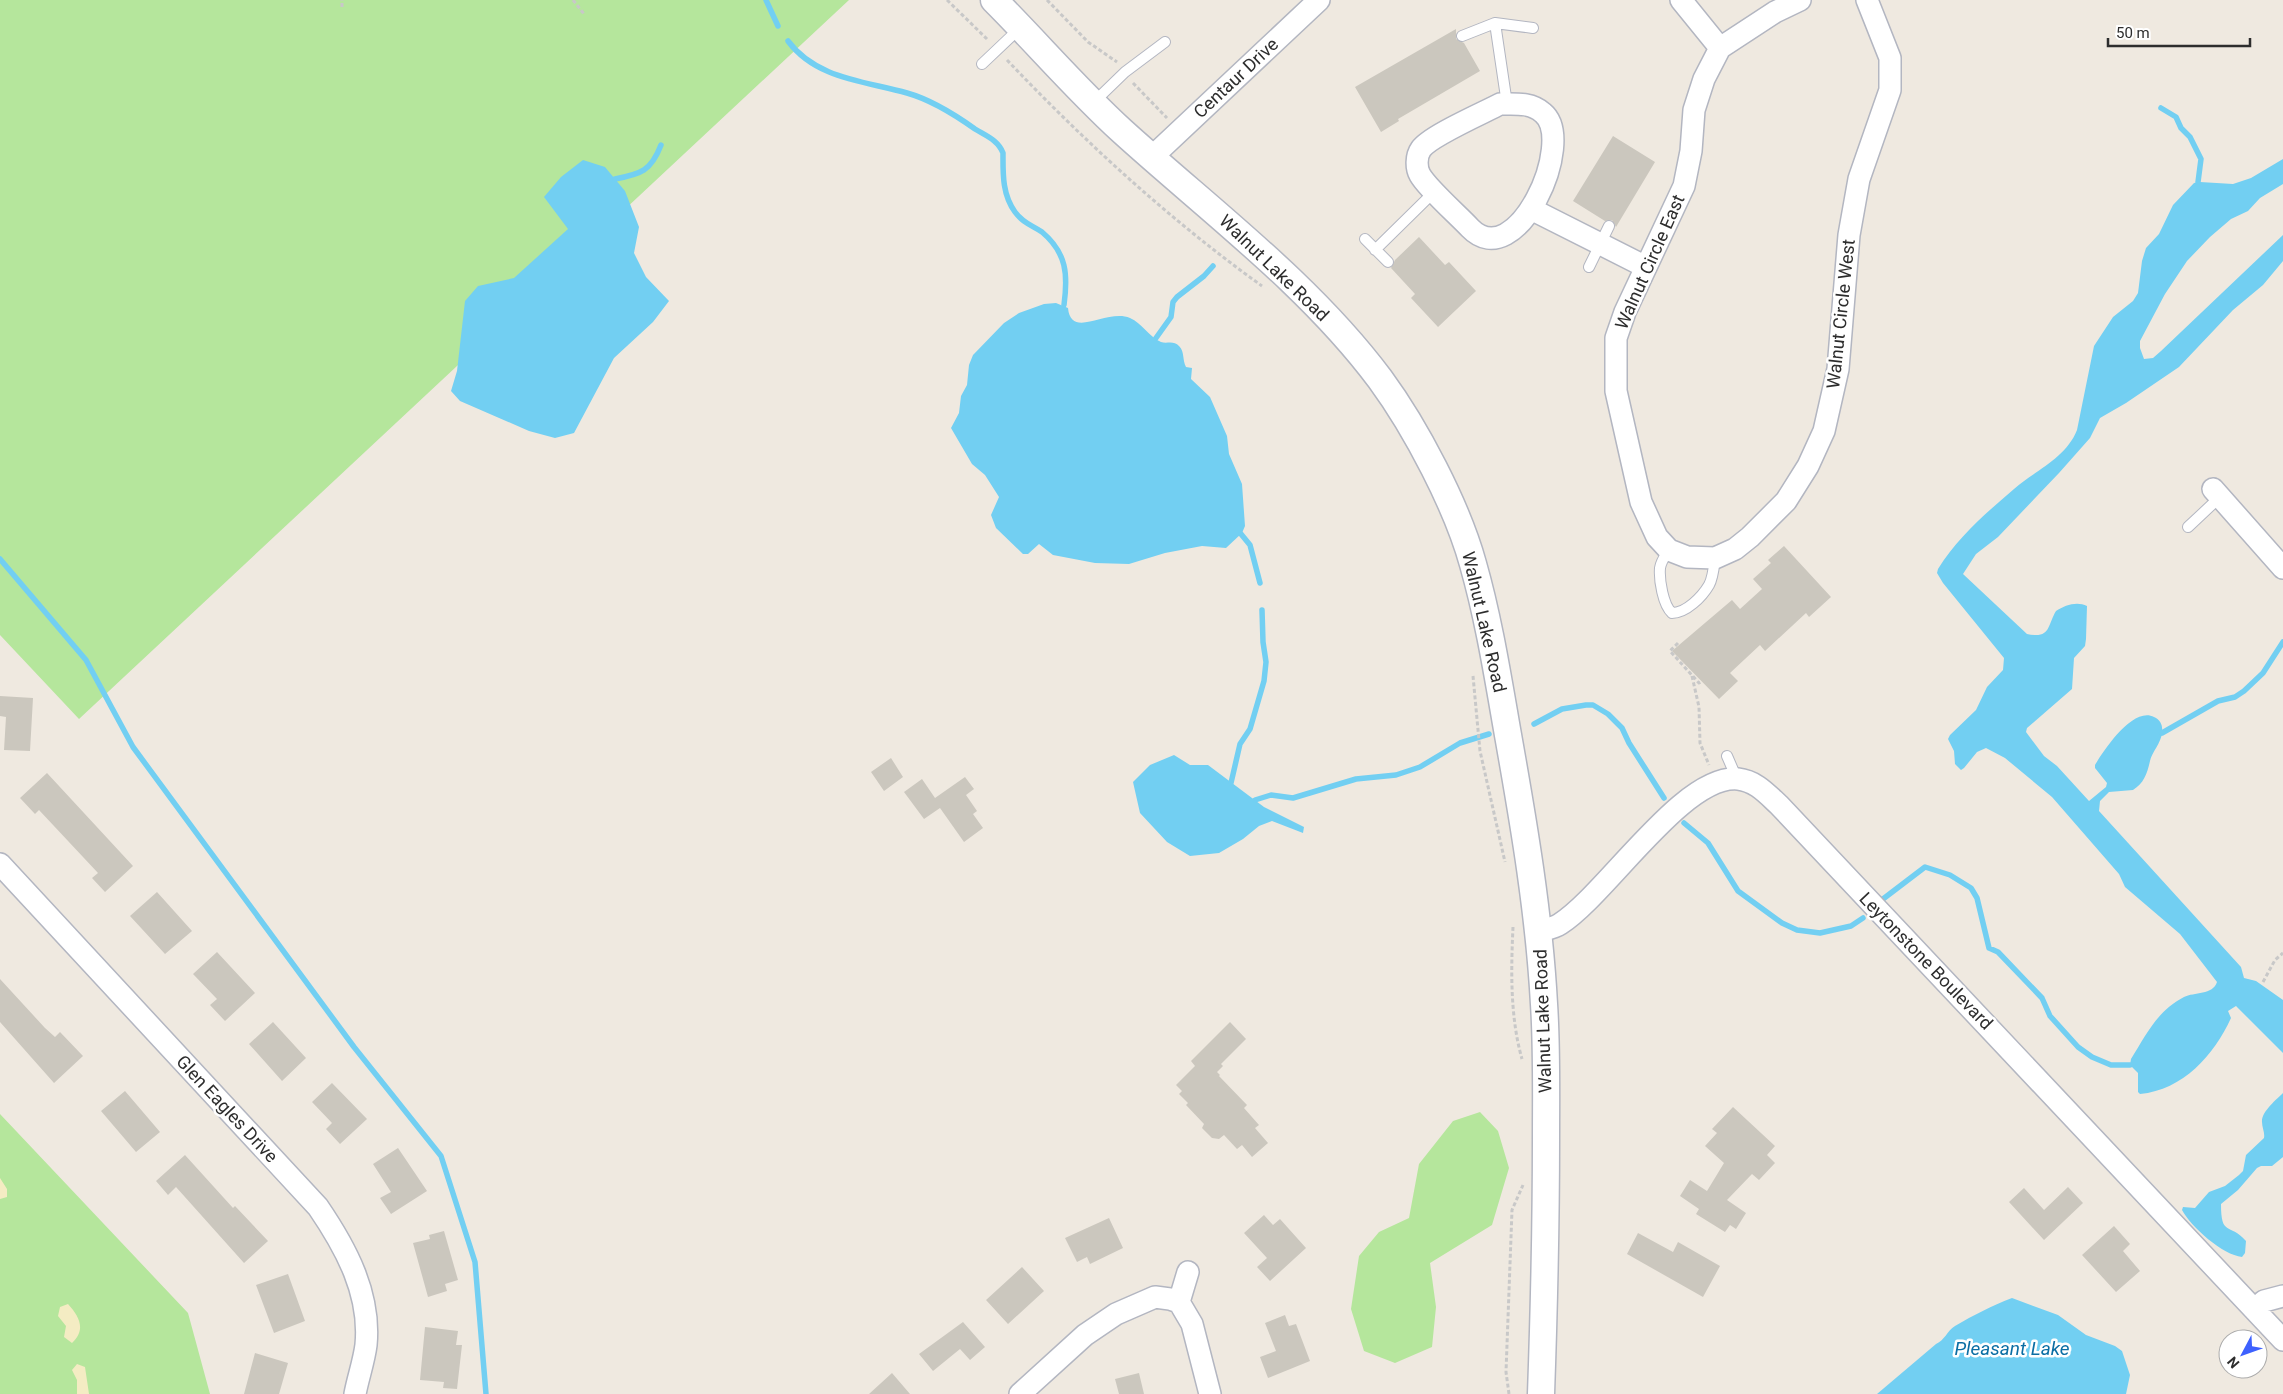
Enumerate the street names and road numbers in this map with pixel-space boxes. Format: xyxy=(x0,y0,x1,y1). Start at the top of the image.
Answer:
street label: Centaur Drive xyxy=(1189,33,1282,122)
street label: Walnut Circle East xyxy=(1610,191,1689,332)
street label: Walnut Lake Road xyxy=(1215,210,1333,325)
street label: Walnut Circle West xyxy=(1822,238,1859,390)
street label: Walnut Lake Road xyxy=(1458,549,1511,694)
street label: Leytonstone Boulevard xyxy=(1855,888,1997,1034)
street label: Walnut Lake Road xyxy=(1529,949,1556,1093)
street label: Glen Eagles Drive xyxy=(172,1051,282,1167)

